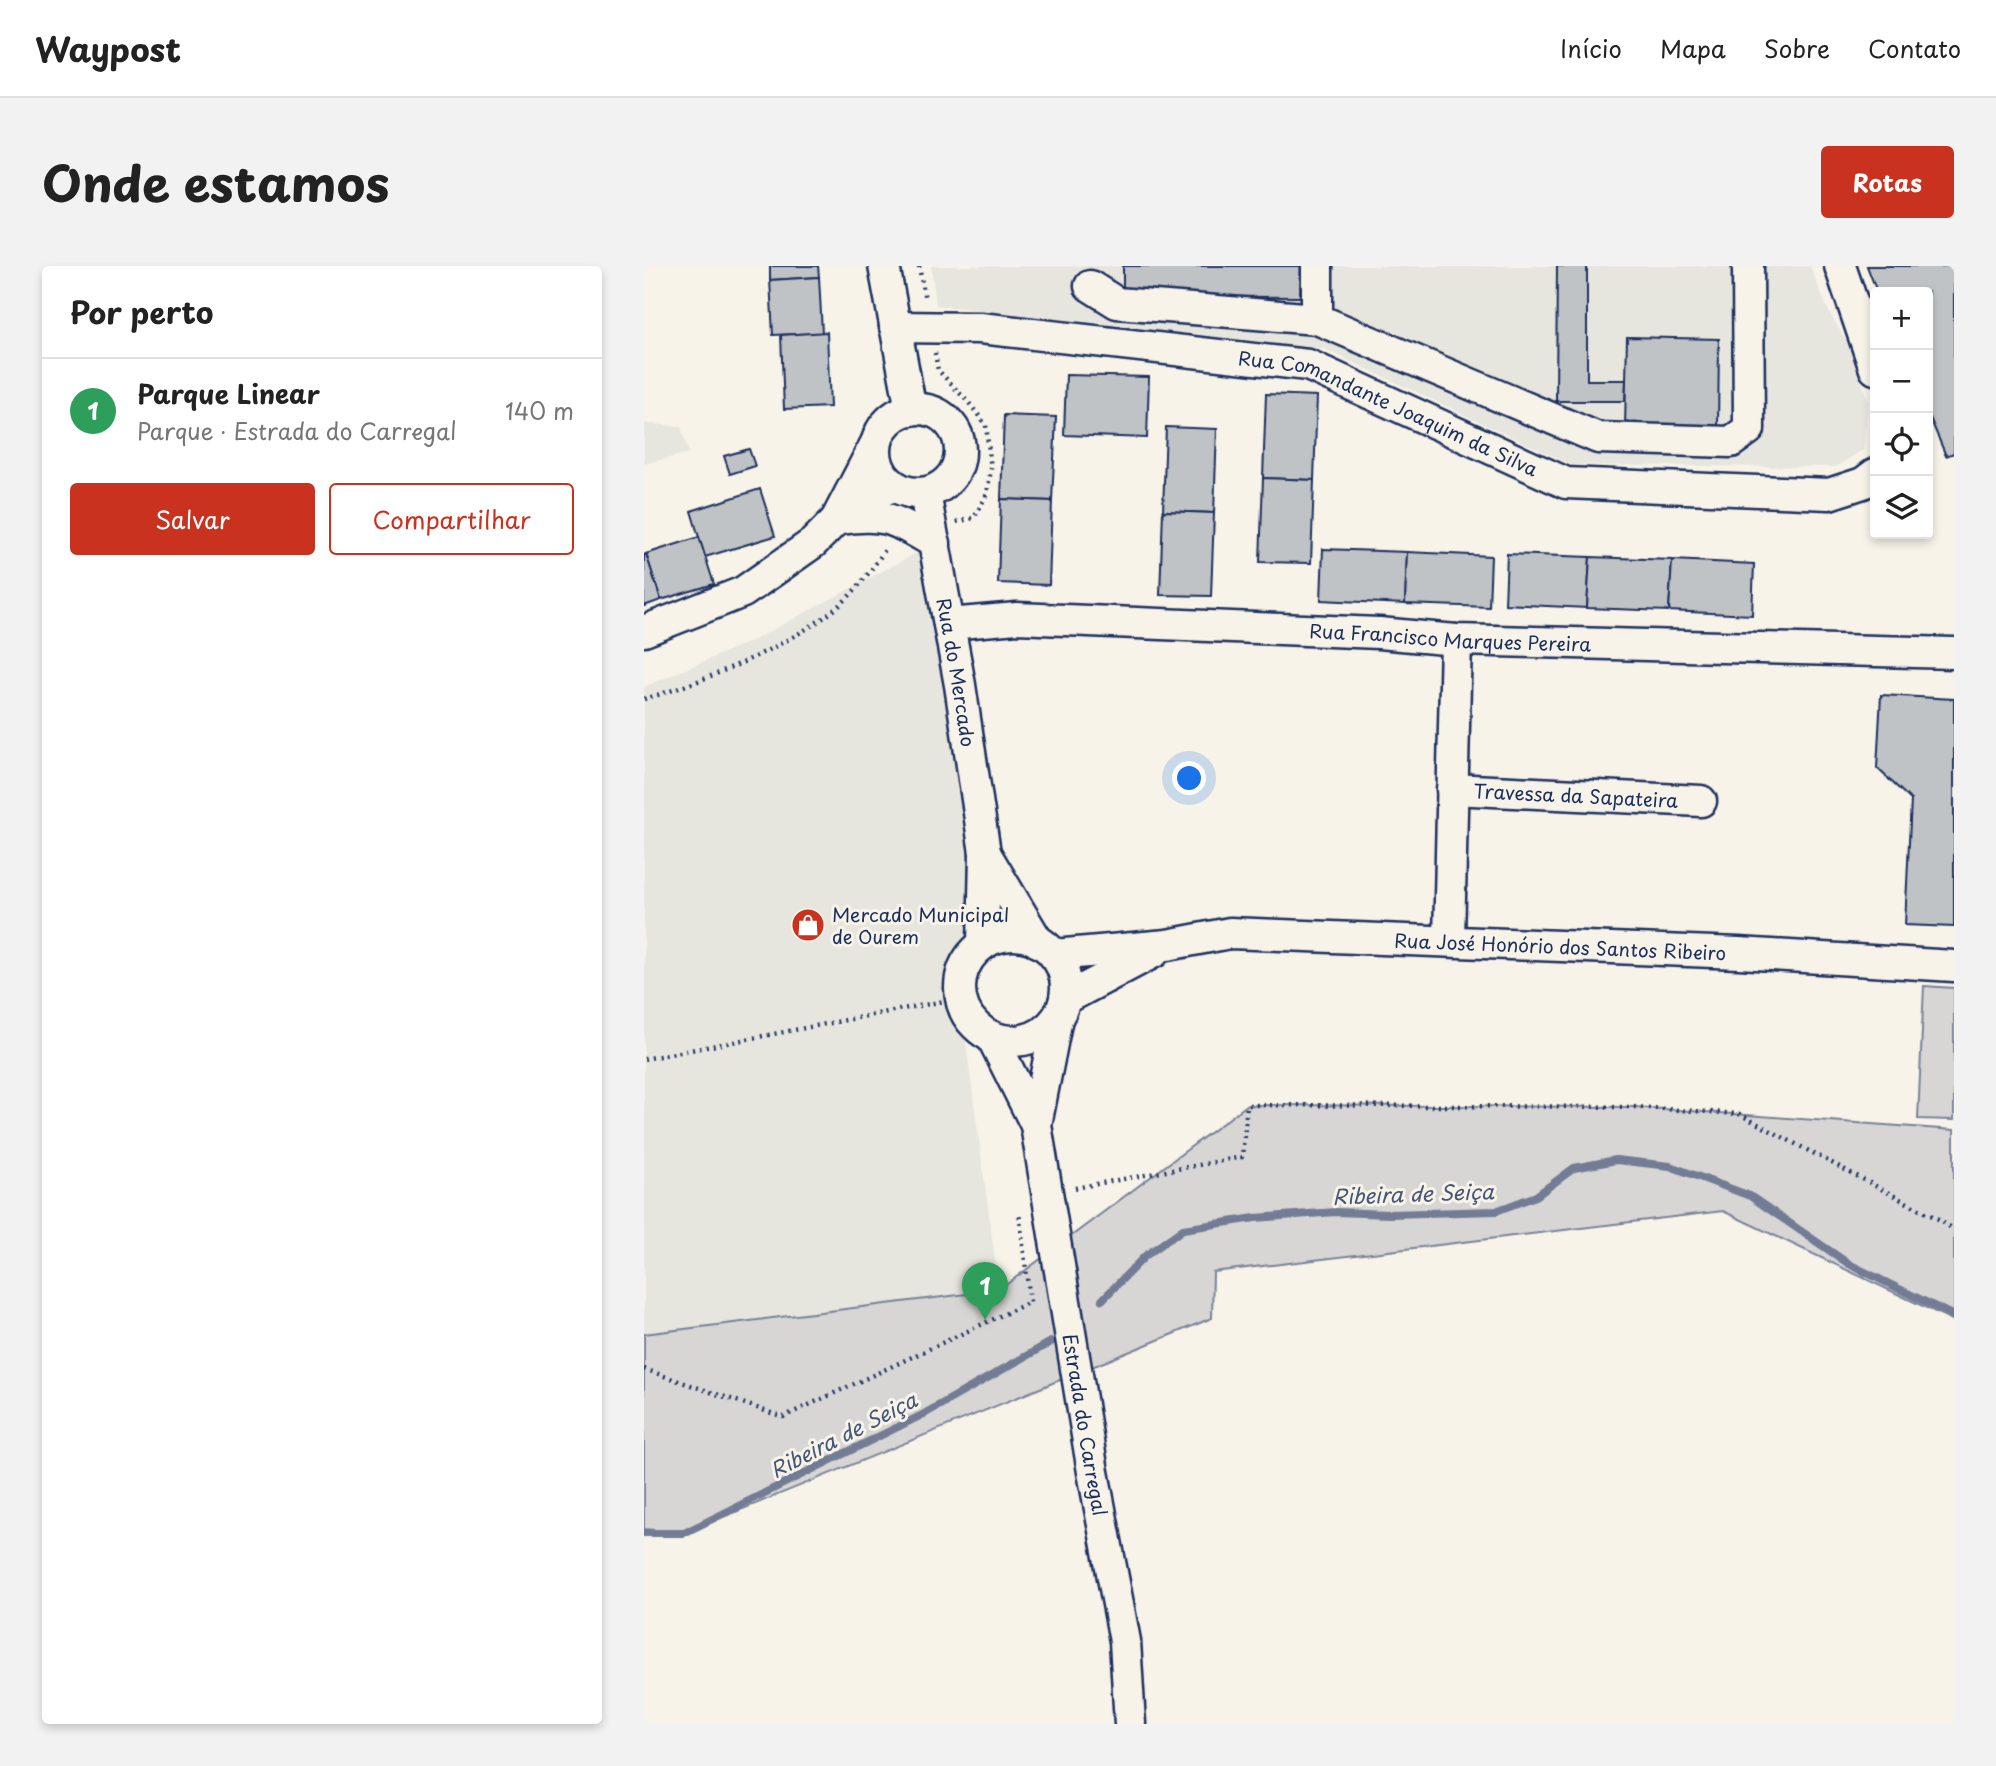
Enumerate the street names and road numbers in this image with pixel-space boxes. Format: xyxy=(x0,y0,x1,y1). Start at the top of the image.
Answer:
street label: Rua Comandante Joaquim da Silva xyxy=(1237,343,1543,483)
street label: Rua do Mercado xyxy=(930,596,983,748)
street label: Rua Francisco Marques Pereira xyxy=(1309,616,1592,658)
street label: Travessa da Sapateira xyxy=(1473,776,1679,814)
street label: Rua José Honório dos Santos Ribeiro xyxy=(1394,925,1727,966)
street label: Estrada do Carregal xyxy=(1056,1331,1115,1518)

